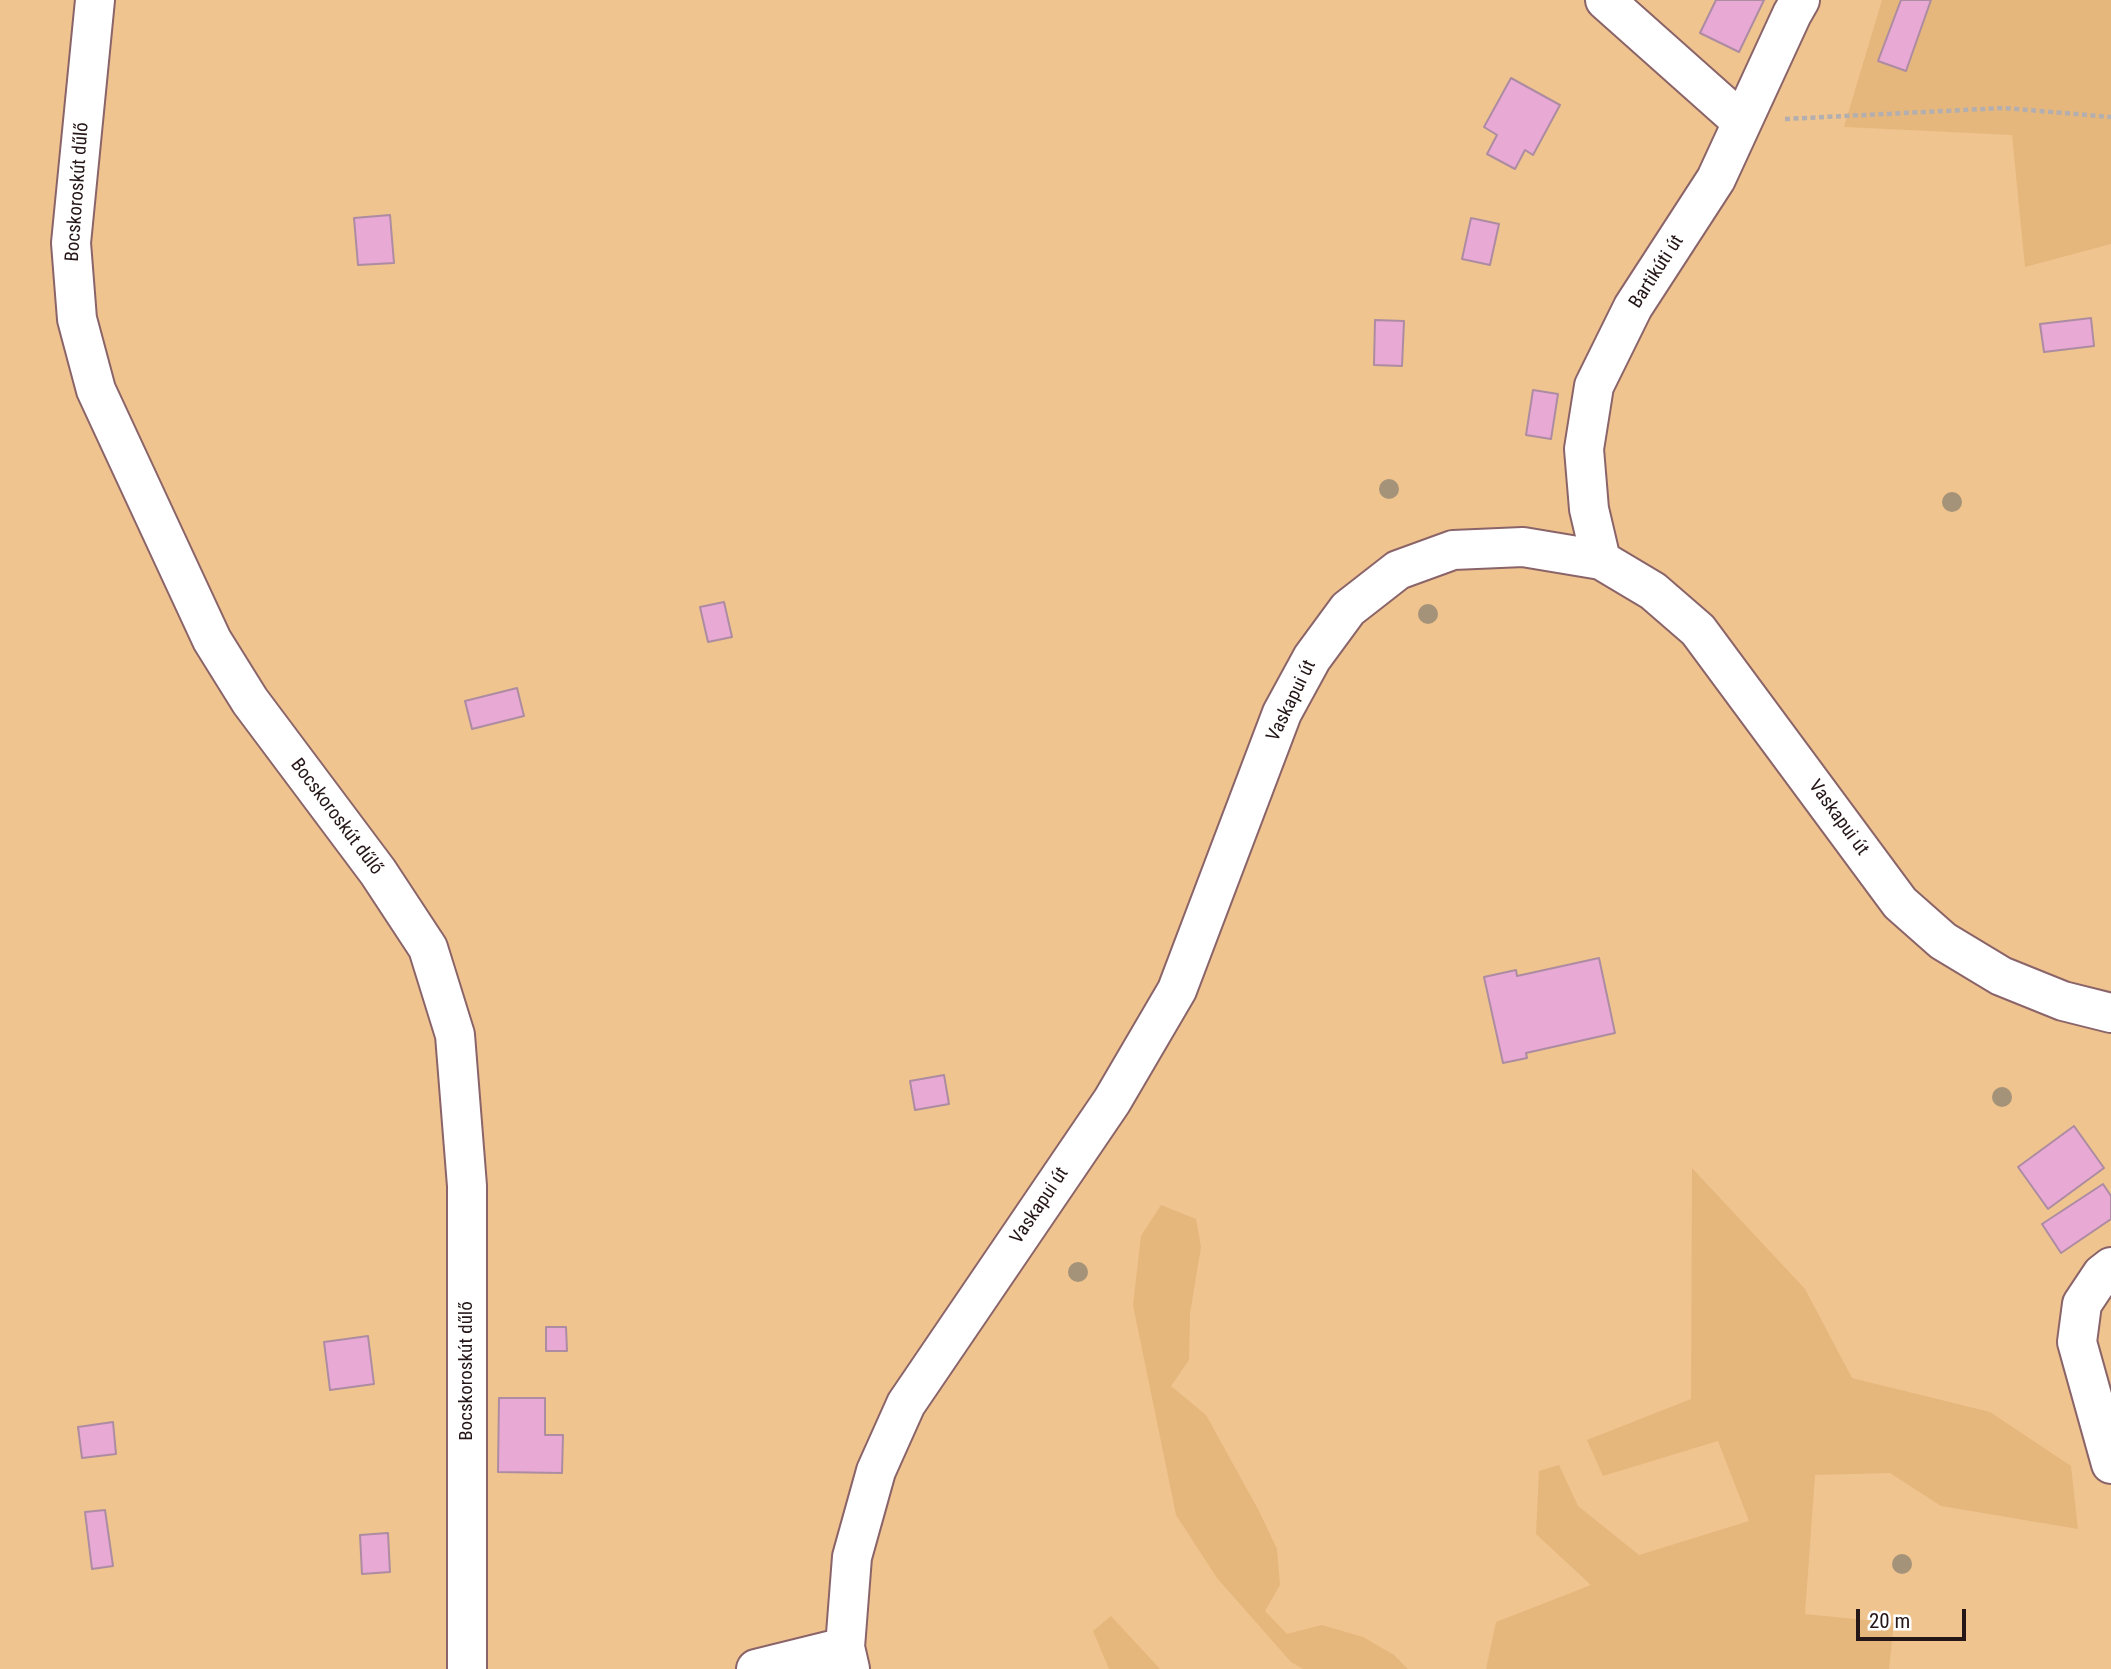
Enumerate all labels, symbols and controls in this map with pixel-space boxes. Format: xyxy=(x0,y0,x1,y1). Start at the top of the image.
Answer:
street label: Bocskoroskút dűlő xyxy=(62,122,94,262)
street label: Bartikúti út xyxy=(1625,231,1689,313)
street label: Vaskapui út xyxy=(1263,657,1321,745)
street label: Bocskoroskút dűlő xyxy=(285,754,387,880)
street label: Vaskapui út xyxy=(1803,776,1873,860)
street label: Vaskapui út xyxy=(1006,1163,1074,1249)
street label: Bocskoroskút dűlő xyxy=(456,1301,478,1441)
scale bar xyxy=(1859,1596,1969,1640)
text: 20 m xyxy=(1869,1609,1910,1633)

